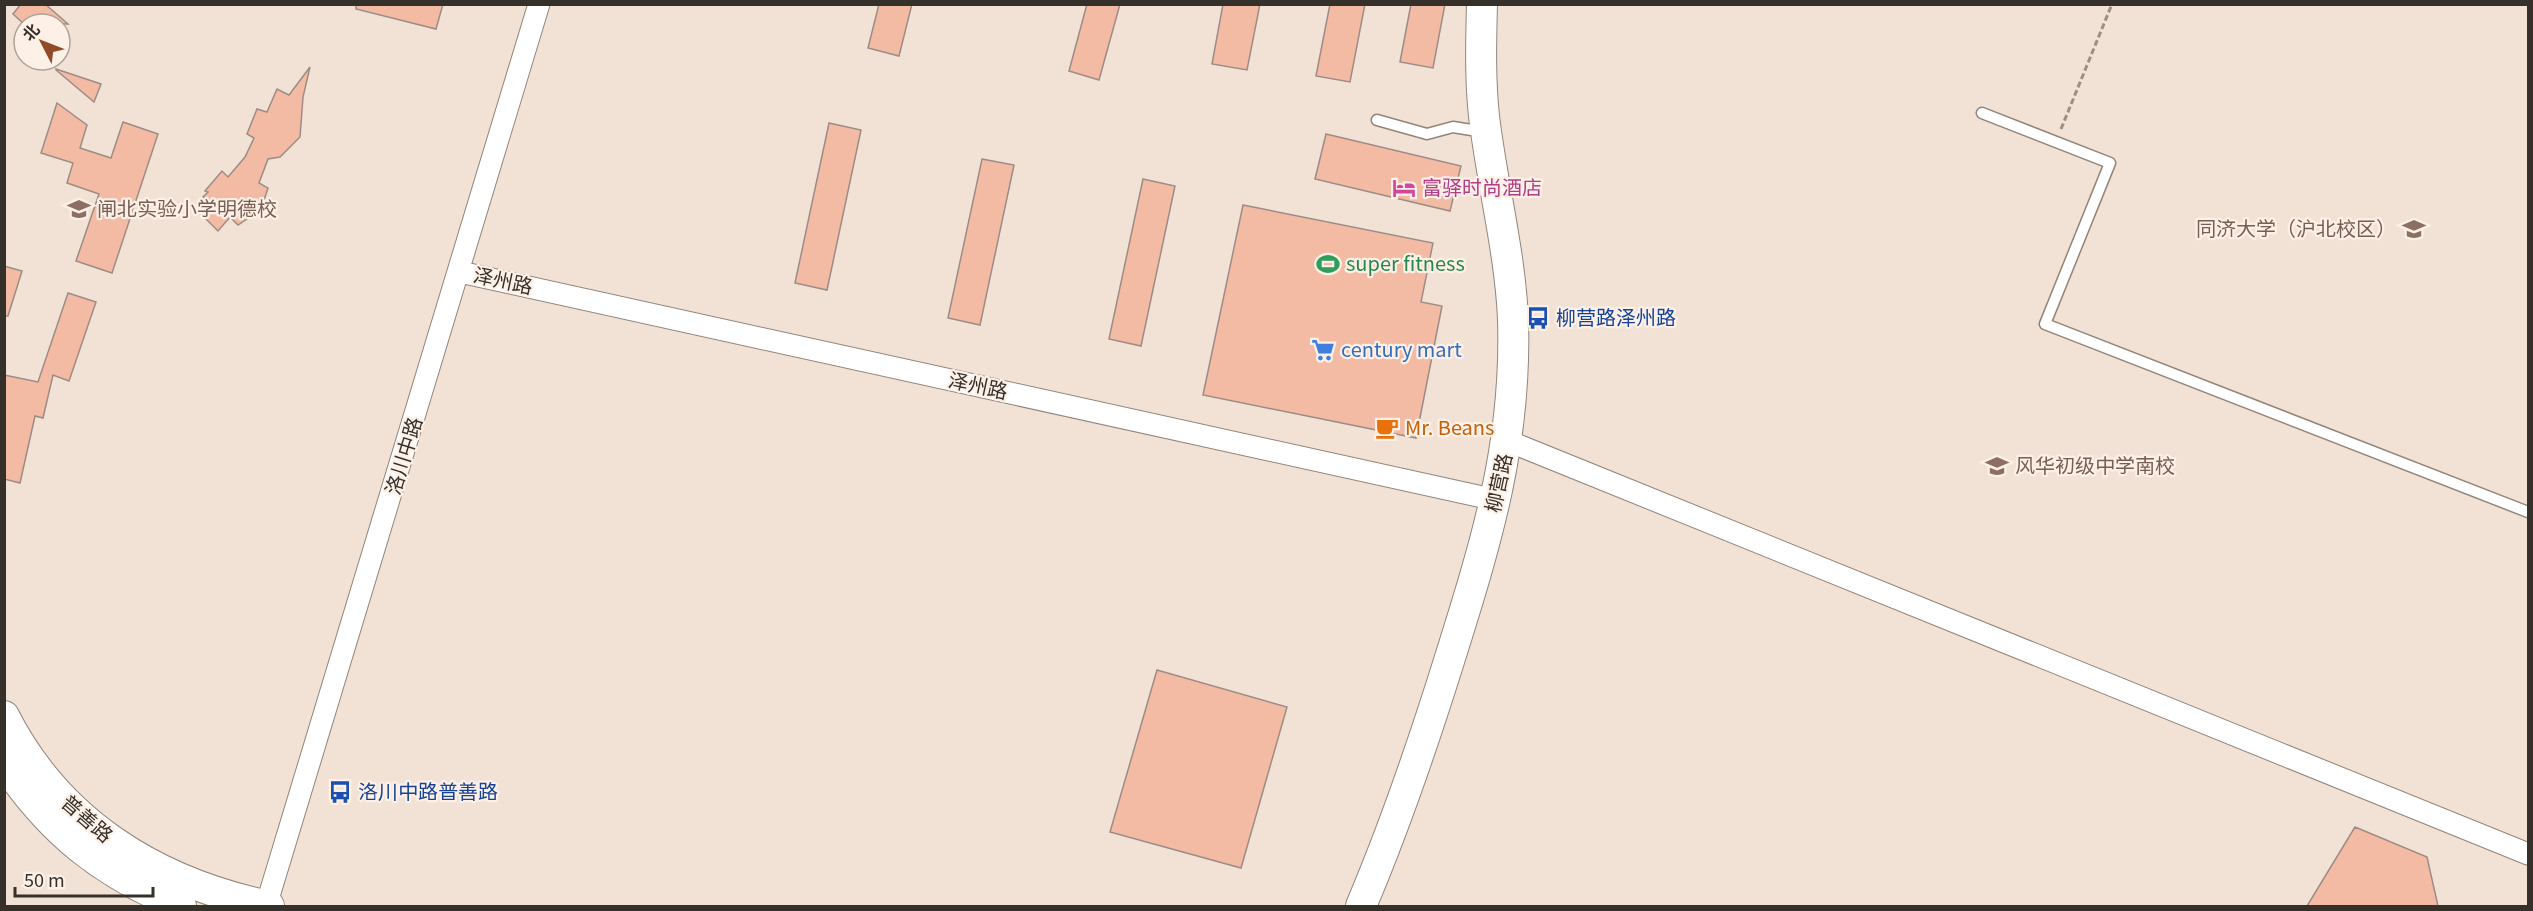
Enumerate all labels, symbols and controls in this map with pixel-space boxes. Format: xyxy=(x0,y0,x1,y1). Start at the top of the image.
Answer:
north arrow xyxy=(12,12,72,72)
text: 北 xyxy=(16,17,44,45)
place label: 富驿时尚酒店 xyxy=(1422,172,1542,201)
hotel icon: 富驿时尚酒店 xyxy=(1391,175,1417,201)
place label: 闸北实验小学明德校 xyxy=(97,193,277,222)
school or university icon: 闸北实验小学明德校 xyxy=(66,196,92,222)
place label: 同济大学（沪北校区） xyxy=(2196,213,2396,242)
school or university icon: 同济大学（沪北校区） xyxy=(2401,216,2427,242)
place label: super fitness xyxy=(1346,248,1465,277)
sports icon: super fitness xyxy=(1315,251,1341,277)
street label: 泽州路 xyxy=(471,259,536,300)
place label: 柳营路泽州路 xyxy=(1556,302,1676,331)
bus stop icon: 柳营路泽州路 xyxy=(1525,305,1551,331)
place label: century mart xyxy=(1341,334,1462,363)
supermarket icon: century mart xyxy=(1310,337,1336,363)
street label: 泽州路 xyxy=(946,364,1011,405)
place label: Mr. Beans xyxy=(1405,412,1494,441)
street label: 洛川中路 xyxy=(377,413,428,498)
cafe icon: Mr. Beans xyxy=(1374,415,1400,441)
street label: 柳营路 xyxy=(1477,450,1518,515)
place label: 风华初级中学南校 xyxy=(2015,450,2175,479)
school or university icon: 风华初级中学南校 xyxy=(1984,453,2010,479)
place label: 洛川中路普善路 xyxy=(358,776,498,805)
bus stop icon: 洛川中路普善路 xyxy=(327,779,353,805)
street label: 普善路 xyxy=(56,787,120,848)
scale bar xyxy=(15,860,153,898)
text: 50 m xyxy=(24,866,65,892)

